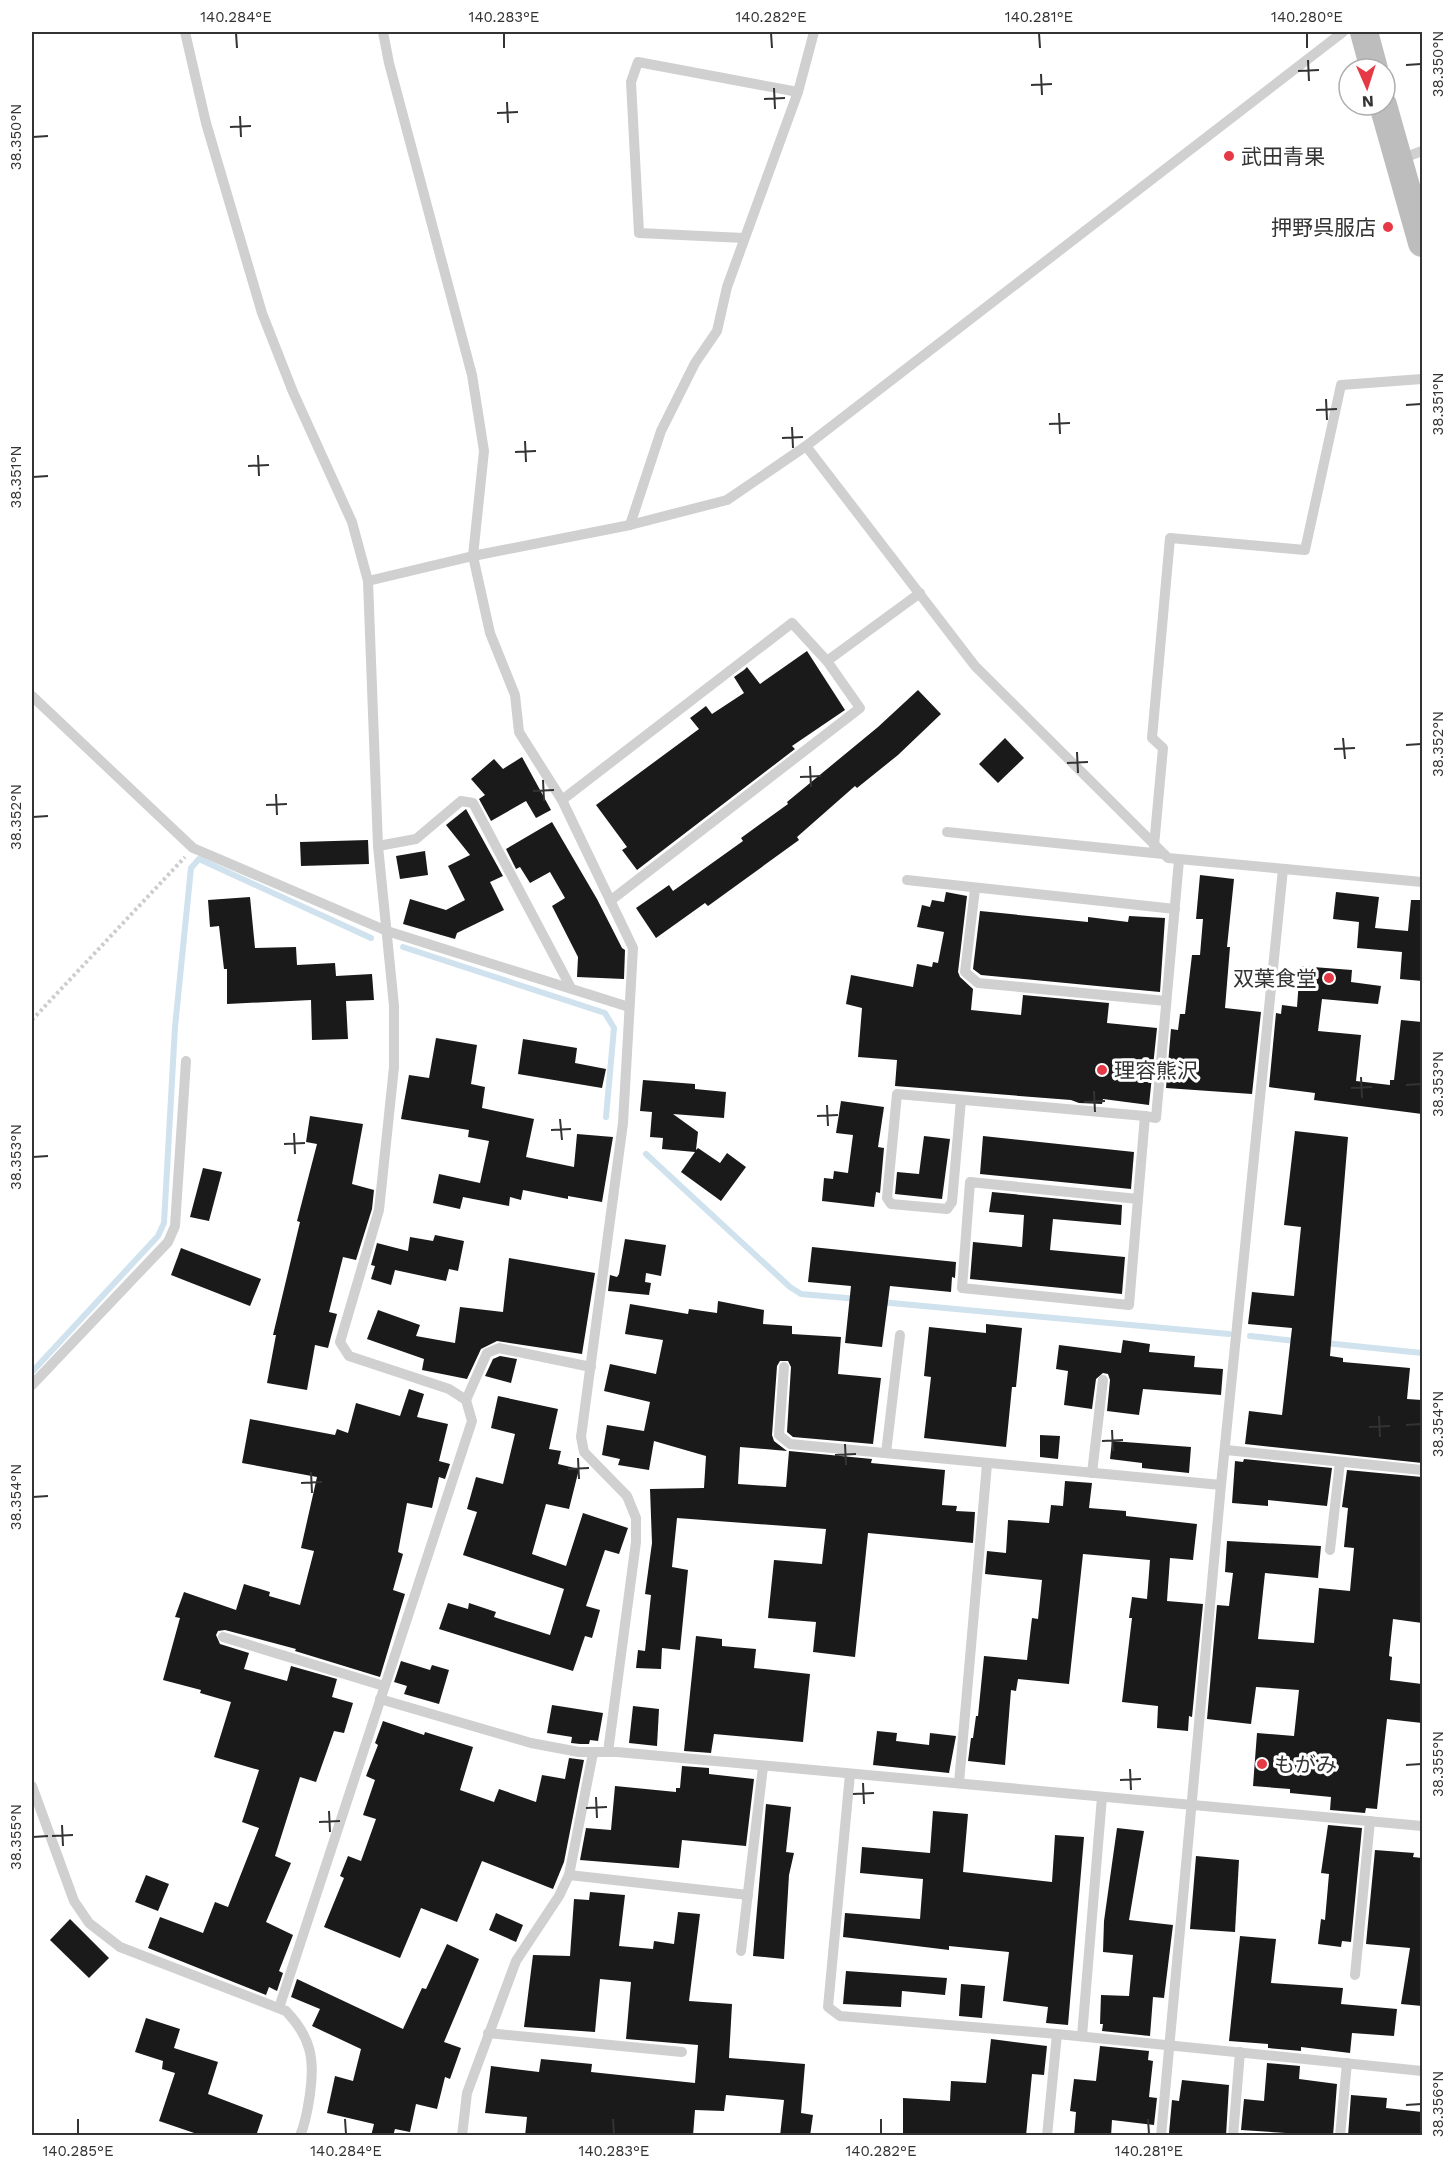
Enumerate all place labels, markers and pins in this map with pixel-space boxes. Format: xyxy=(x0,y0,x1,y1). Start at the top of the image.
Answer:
place label: 武田青果 xyxy=(1241,144,1325,169)
marker: 武田青果 xyxy=(1222,149,1236,163)
place label: 押野呉服店 xyxy=(1271,215,1376,240)
marker: 押野呉服店 xyxy=(1381,220,1395,234)
place label: 双葉食堂 xyxy=(1233,966,1317,991)
marker: 双葉食堂 xyxy=(1322,971,1336,985)
place label: 理容熊沢 xyxy=(1114,1058,1198,1083)
marker: 理容熊沢 xyxy=(1095,1063,1109,1077)
place label: もがみ xyxy=(1274,1752,1337,1777)
marker: もがみ xyxy=(1255,1757,1269,1771)

